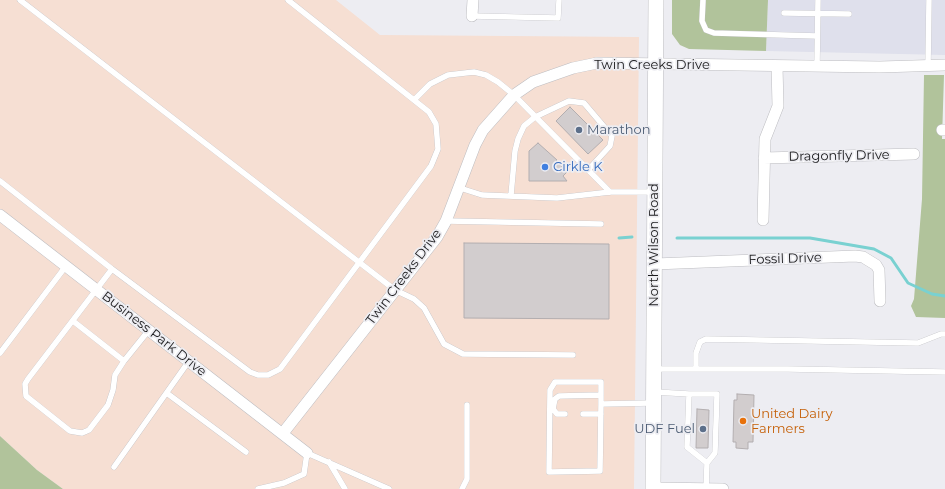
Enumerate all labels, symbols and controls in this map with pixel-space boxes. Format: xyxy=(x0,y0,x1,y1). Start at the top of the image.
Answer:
street label: Twin Creeks Drive xyxy=(594,57,710,73)
place label: Marathon xyxy=(587,122,650,138)
marker: Marathon xyxy=(574,125,584,135)
street label: Dragonfly Drive xyxy=(788,147,890,165)
place label: Cirkle K xyxy=(553,159,603,175)
marker: Cirkle K xyxy=(540,162,550,172)
street label: North Wilson Road xyxy=(646,183,662,307)
street label: Twin Creeks Drive xyxy=(363,226,445,328)
street label: Fossil Drive xyxy=(748,250,822,268)
street label: Business Park Drive xyxy=(99,288,209,380)
place label: United Dairy Farmers xyxy=(751,406,833,437)
marker: United Dairy Farmers xyxy=(738,416,748,426)
place label: UDF Fuel xyxy=(634,421,695,437)
marker: UDF Fuel xyxy=(698,424,708,434)

